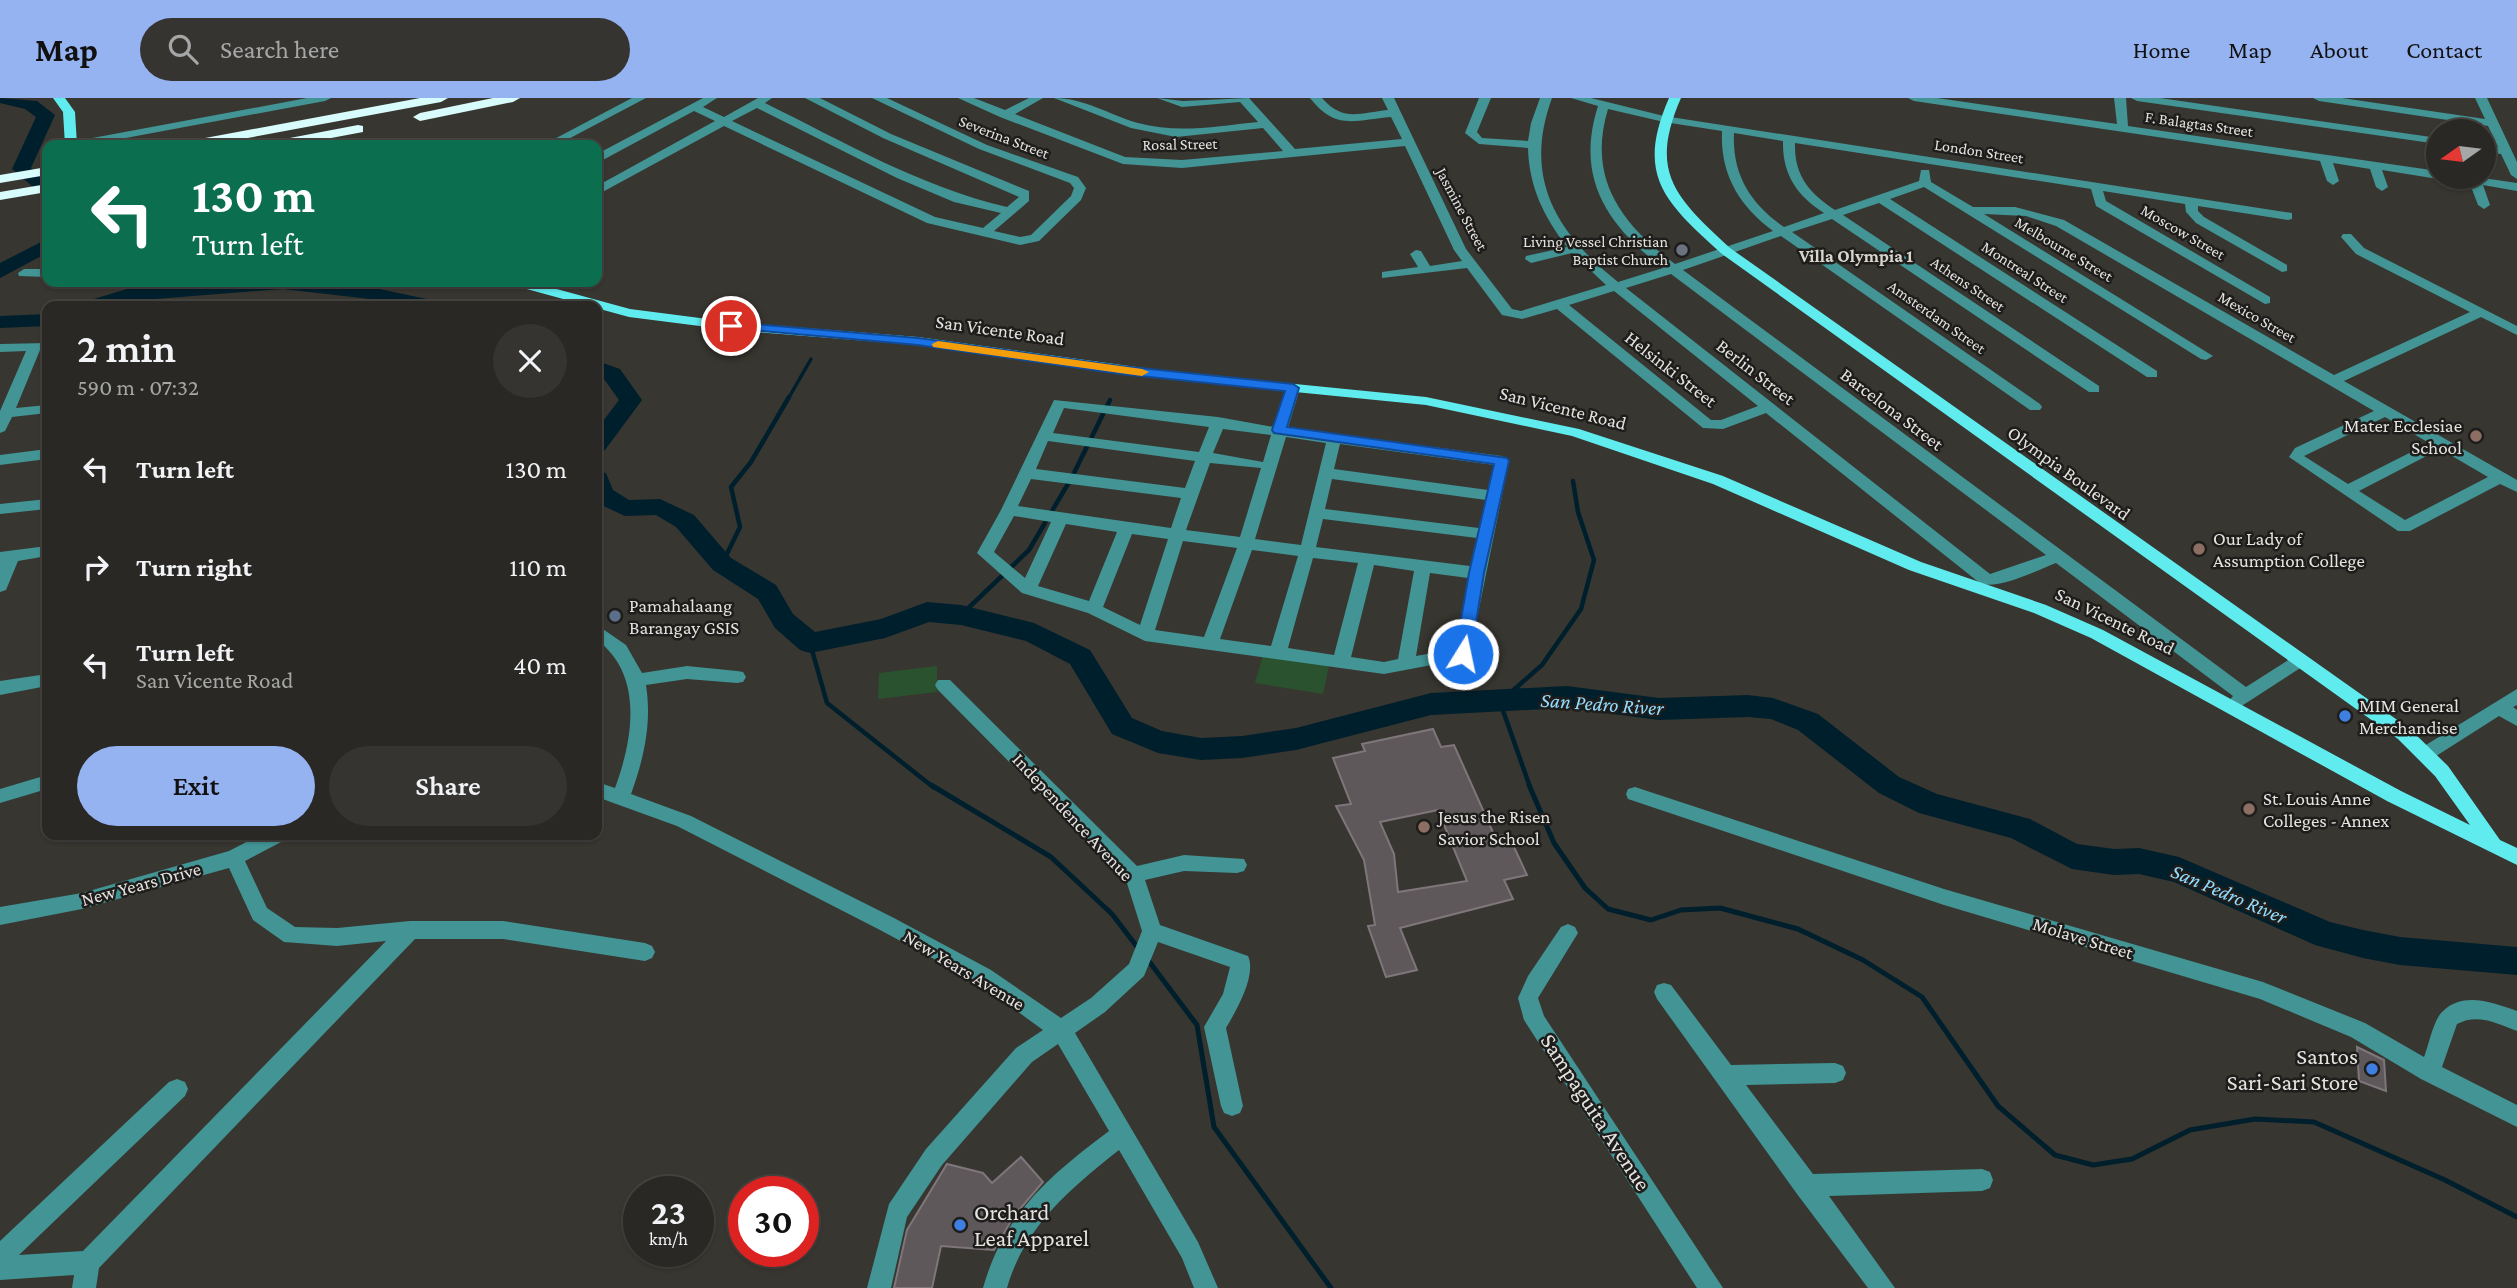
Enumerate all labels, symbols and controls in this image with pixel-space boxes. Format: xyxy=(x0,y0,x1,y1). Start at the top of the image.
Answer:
search box xyxy=(140,18,630,81)
icon: search xyxy=(164,30,202,68)
text: Map xyxy=(35,31,98,68)
text: Search here xyxy=(220,35,339,64)
text: Home xyxy=(2133,36,2190,63)
text: Map xyxy=(2228,36,2272,63)
text: About xyxy=(2310,36,2368,63)
text: Contact xyxy=(2406,36,2482,63)
street label: F. Balagtas Street xyxy=(2144,108,2255,141)
street label: Severina Street xyxy=(957,112,1052,162)
north arrow xyxy=(2426,119,2496,189)
map controls xyxy=(2426,119,2496,189)
street label: Rosal Street xyxy=(1142,135,1218,153)
street label: London Street xyxy=(1933,136,2025,167)
street label: Jasmine Street xyxy=(1431,163,1491,255)
icon: left xyxy=(77,168,168,259)
text: 130 m xyxy=(192,168,315,223)
street label: Moscow Street xyxy=(2138,201,2229,263)
street label: Melbourne Street xyxy=(2012,213,2117,285)
text: Turn left xyxy=(192,226,303,262)
place label: Living Vessel Christian Baptist Church xyxy=(1523,233,1668,269)
street label: Montreal Street xyxy=(1979,238,2072,307)
marker: Living Vessel Christian Baptist Church xyxy=(1674,242,1690,258)
district label: Villa Olympia 1 xyxy=(1798,246,1913,266)
street label: Athens Street xyxy=(1928,253,2009,315)
street label: Amsterdam Street xyxy=(1885,277,1990,357)
street label: Mexico Street xyxy=(2215,288,2299,346)
pin xyxy=(701,296,761,356)
icon: arrive xyxy=(712,307,750,345)
street label: San Vicente Road xyxy=(934,311,1066,349)
text: 2 min xyxy=(77,324,176,371)
button: close xyxy=(493,324,567,398)
street label: Helsinki Street xyxy=(1621,327,1722,412)
street label: Berlin Street xyxy=(1713,335,1800,410)
street label: Barcelona Street xyxy=(1836,364,1948,455)
text: 590 m · 07:32 xyxy=(77,374,199,400)
street label: San Vicente Road xyxy=(1497,382,1629,434)
place label: Mater Ecclesiae School xyxy=(2344,415,2462,458)
street label: Olympia Boulevard xyxy=(2004,422,2134,524)
marker: Mater Ecclesiae School xyxy=(2468,428,2484,444)
icon: left xyxy=(77,450,115,488)
text: Turn left xyxy=(136,455,234,484)
text: 130 m xyxy=(506,455,567,484)
place label: Our Lady of Assumption College xyxy=(2213,528,2365,571)
marker: Our Lady of Assumption College xyxy=(2191,541,2207,557)
icon: right xyxy=(77,548,115,586)
text: Turn right xyxy=(136,553,252,582)
text: 110 m xyxy=(509,553,567,582)
street label: San Vicente Road xyxy=(2052,583,2178,659)
place label: Pamahalaang Barangay GSIS xyxy=(629,595,739,638)
marker: Pamahalaang Barangay GSIS xyxy=(607,608,623,624)
position arrow xyxy=(1426,617,1500,691)
text: Turn left xyxy=(136,638,234,667)
icon: left xyxy=(77,646,115,684)
text: 40 m xyxy=(513,651,567,680)
text: San Vicente Road xyxy=(136,667,293,693)
water label: San Pedro River xyxy=(1540,688,1665,720)
place label: MIM General Merchandise xyxy=(2359,695,2459,738)
marker: MIM General Merchandise xyxy=(2337,708,2353,724)
button: Exit xyxy=(77,746,315,826)
button: Share xyxy=(329,746,567,826)
street label: Independence Avenue xyxy=(1008,749,1138,885)
place label: St. Louis Anne Colleges - Annex xyxy=(2263,788,2389,831)
marker: St. Louis Anne Colleges - Annex xyxy=(2241,801,2257,817)
place label: Jesus the Risen Savior School xyxy=(1436,806,1550,849)
marker: Jesus the Risen Savior School xyxy=(1416,819,1432,835)
street label: New Years Drive xyxy=(79,858,203,910)
water label: San Pedro River xyxy=(2168,859,2291,929)
street label: Molave Street xyxy=(2030,913,2136,963)
street label: New Years Avenue xyxy=(900,926,1028,1014)
street label: Sampaguita Avenue xyxy=(1535,1029,1657,1195)
place label: Santos Sari-Sari Store xyxy=(2227,1043,2358,1095)
marker: Santos Sari-Sari Store xyxy=(2364,1061,2380,1077)
speed limit sign: 30 xyxy=(728,1176,819,1267)
text: 23 xyxy=(651,1193,686,1232)
place label: Orchard Leaf Apparel xyxy=(974,1199,1089,1251)
marker: Orchard Leaf Apparel xyxy=(952,1217,968,1233)
text: km/h xyxy=(649,1229,688,1249)

